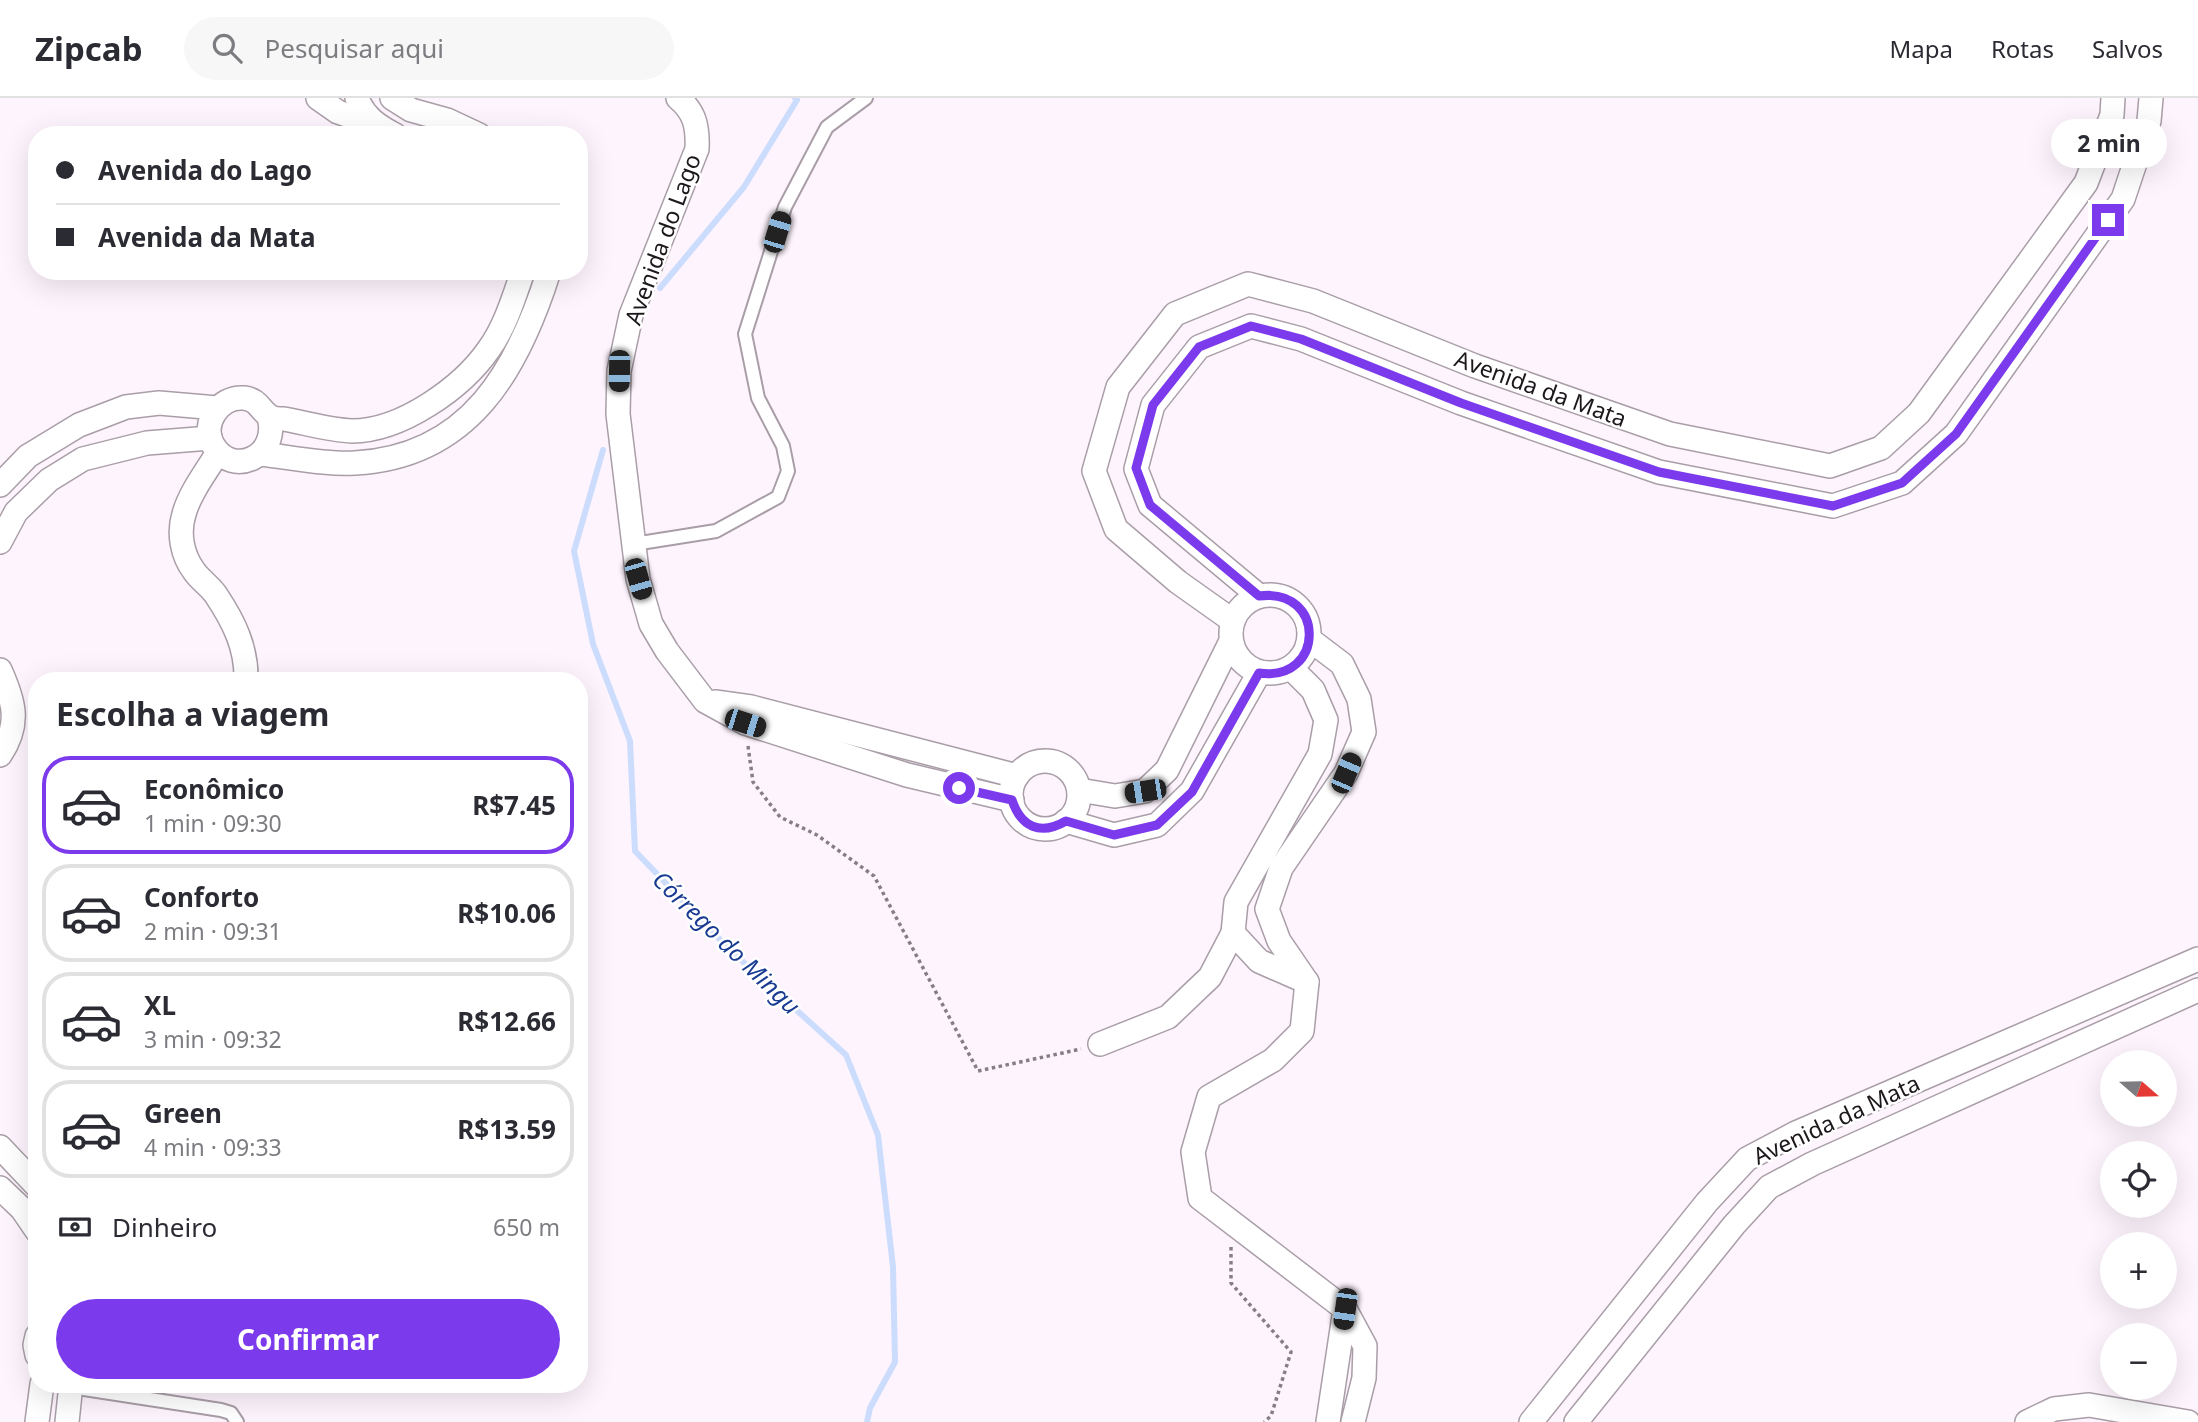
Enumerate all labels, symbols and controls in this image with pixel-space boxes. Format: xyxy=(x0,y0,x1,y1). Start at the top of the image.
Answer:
search box xyxy=(184,17,674,80)
text: Zipcab xyxy=(35,26,142,71)
icon: search xyxy=(208,29,246,67)
text: Pesquisar aqui xyxy=(264,30,444,66)
text: Mapa xyxy=(1889,32,1953,65)
text: Rotas xyxy=(1991,32,2054,65)
text: Salvos xyxy=(2092,32,2163,65)
callout: 2 min xyxy=(2050,118,2166,167)
text: 2 min xyxy=(2077,127,2141,159)
street label: Avenida do Lago xyxy=(616,149,708,329)
text: Avenida do Lago xyxy=(98,152,312,188)
route end xyxy=(2092,204,2124,236)
car xyxy=(761,209,794,255)
text: Avenida da Mata xyxy=(98,219,316,255)
street label: Avenida da Mata xyxy=(1451,342,1631,434)
car xyxy=(609,350,630,392)
car xyxy=(623,556,654,602)
text: Escolha a viagem xyxy=(56,692,329,735)
car xyxy=(722,707,769,739)
car xyxy=(1329,750,1364,796)
text: Econômico xyxy=(144,771,284,807)
route start xyxy=(943,772,975,804)
icon: car xyxy=(60,774,123,837)
car xyxy=(1123,777,1168,805)
text: R$7.45 xyxy=(472,787,556,823)
text: 1 min · 09:30 xyxy=(144,807,282,839)
water label: Córrego do Mingu xyxy=(646,863,808,1021)
text: Conforto xyxy=(144,879,259,915)
icon: car xyxy=(60,882,123,945)
text: R$10.06 xyxy=(457,895,556,931)
text: 2 min · 09:31 xyxy=(144,915,282,947)
text: XL xyxy=(144,987,176,1023)
icon: car xyxy=(60,990,123,1053)
text: R$12.66 xyxy=(457,1003,556,1039)
text: 3 min · 09:32 xyxy=(144,1023,282,1055)
north arrow xyxy=(2100,1050,2177,1127)
map controls xyxy=(2100,1050,2177,1400)
street label: Avenida da Mata xyxy=(1747,1066,1925,1172)
text: Green xyxy=(144,1095,222,1131)
icon: car xyxy=(60,1098,123,1161)
text: R$13.59 xyxy=(457,1111,556,1147)
text: 4 min · 09:33 xyxy=(144,1131,282,1163)
button: locate xyxy=(2100,1141,2177,1218)
icon: cash xyxy=(56,1208,94,1246)
text: Dinheiro xyxy=(112,1209,217,1245)
text: 650 m xyxy=(493,1211,560,1243)
button: + xyxy=(2100,1232,2177,1309)
car xyxy=(1332,1287,1359,1331)
button: Confirmar xyxy=(56,1299,560,1379)
button: − xyxy=(2100,1323,2177,1400)

